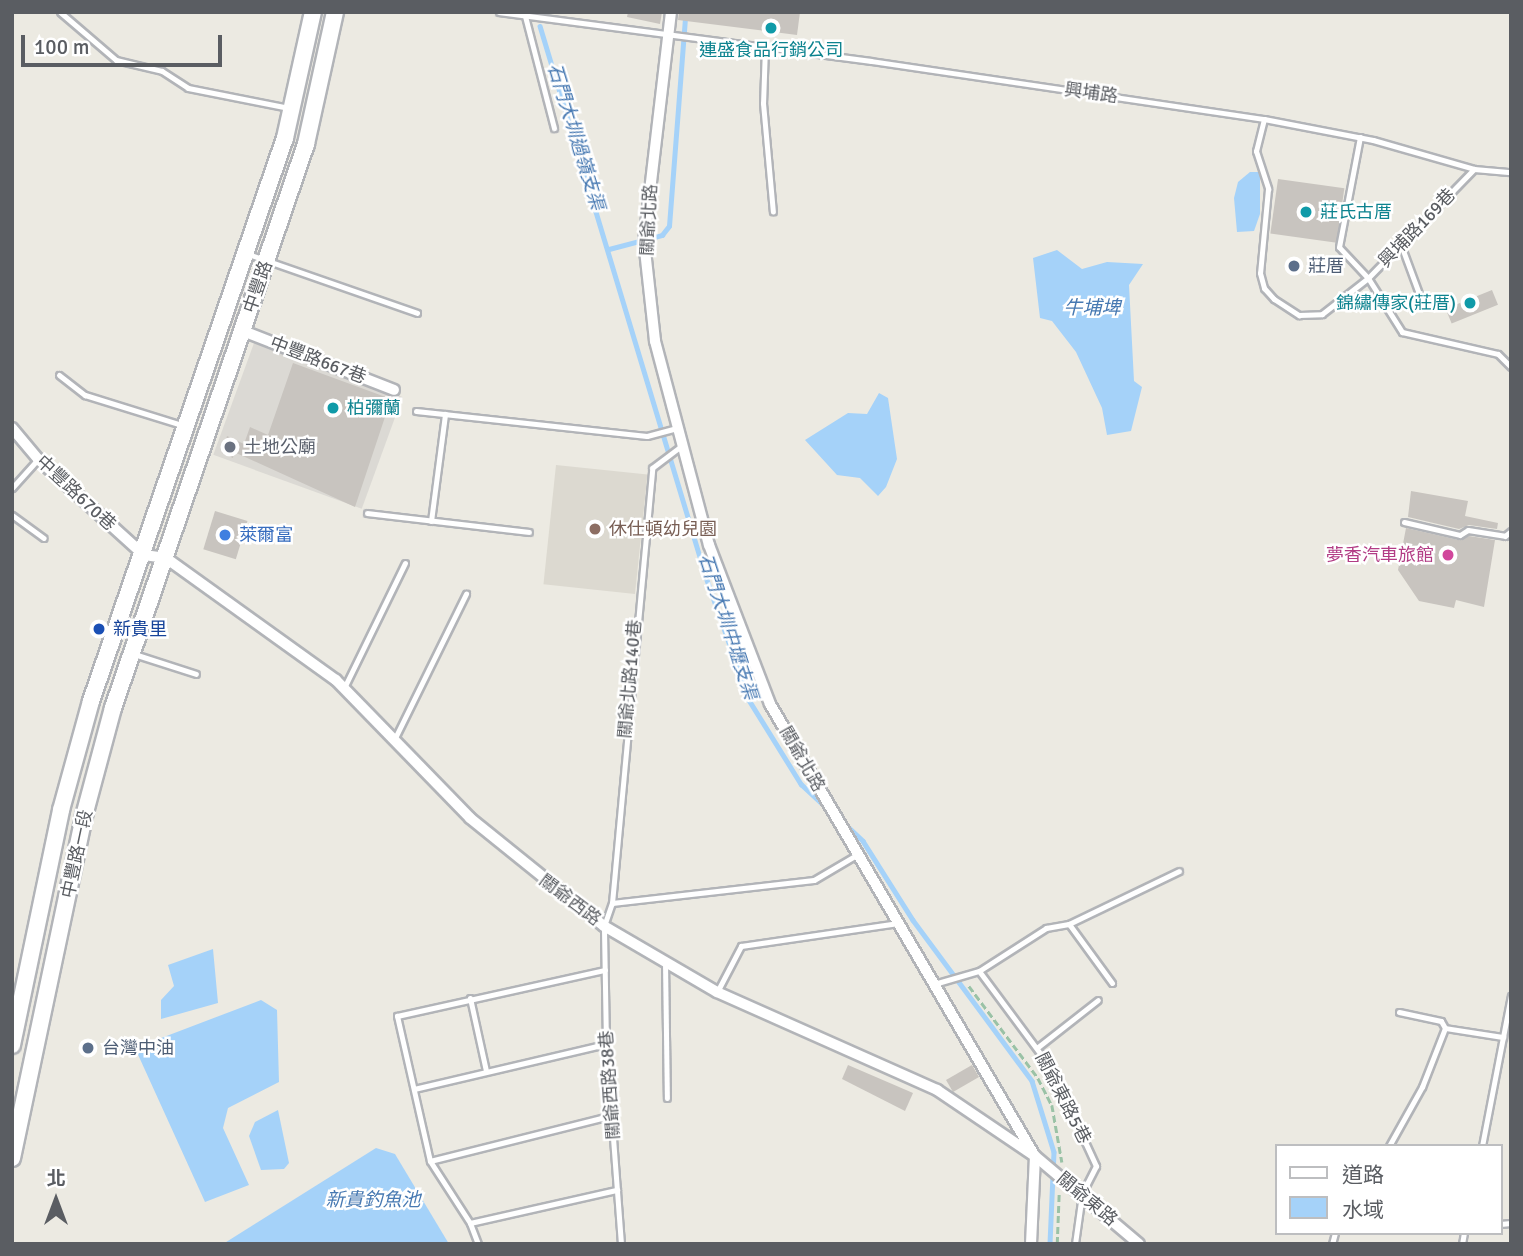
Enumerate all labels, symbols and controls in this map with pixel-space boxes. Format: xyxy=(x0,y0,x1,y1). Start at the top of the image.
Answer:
marker: 連盛食品行銷公司 xyxy=(763,20,779,36)
scale bar xyxy=(24,21,226,65)
text: 100 m xyxy=(34,34,89,60)
place label: 連盛食品行銷公司 xyxy=(699,39,843,61)
water label: 石門大圳過嶺支渠 xyxy=(542,61,608,213)
street label: 興埔路 xyxy=(1063,79,1119,107)
street label: 關爺北路 xyxy=(636,183,662,257)
street label: 興埔路169巷 xyxy=(1374,184,1460,272)
place label: 莊氏古厝 xyxy=(1320,201,1392,223)
marker: 莊氏古厝 xyxy=(1298,204,1314,220)
place label: 莊厝 xyxy=(1308,255,1344,277)
street label: 中豐路 xyxy=(239,258,277,316)
marker: 莊厝 xyxy=(1286,258,1302,274)
place label: 錦繡傳家(莊厝) xyxy=(1336,292,1456,314)
marker: 錦繡傳家(莊厝) xyxy=(1462,295,1478,311)
water label: 牛埔埤 xyxy=(1064,298,1120,320)
street label: 中豐路667巷 xyxy=(267,332,369,388)
place label: 柏彌蘭 xyxy=(347,397,401,419)
marker: 柏彌蘭 xyxy=(325,400,341,416)
place label: 土地公廟 xyxy=(244,436,316,458)
marker: 土地公廟 xyxy=(222,439,238,455)
street label: 中豐路670巷 xyxy=(32,451,120,535)
place label: 休仕頓幼兒園 xyxy=(609,518,717,540)
marker: 休仕頓幼兒園 xyxy=(587,521,603,537)
place label: 萊爾富 xyxy=(239,524,293,546)
marker: 萊爾富 xyxy=(217,527,233,543)
place label: 夢香汽車旅館 xyxy=(1326,544,1434,566)
marker: 夢香汽車旅館 xyxy=(1440,547,1456,563)
water label: 石門大圳中壢支渠 xyxy=(693,551,761,703)
place label: 新貴里 xyxy=(113,618,167,640)
street label: 關爺北路140巷 xyxy=(614,619,646,739)
marker: 新貴里 xyxy=(91,621,107,637)
street label: 關爺北路 xyxy=(775,722,829,796)
street label: 中豐路一段 xyxy=(57,808,97,900)
street label: 關爺西路 xyxy=(535,870,605,930)
street label: 關爺西路38巷 xyxy=(595,1030,625,1140)
place label: 台灣中油 xyxy=(102,1037,174,1059)
marker: 台灣中油 xyxy=(80,1040,96,1056)
street label: 關爺東路5巷 xyxy=(1031,1049,1095,1147)
legend xyxy=(1274,1144,1502,1235)
text: 道路 xyxy=(1342,1162,1384,1188)
north arrow xyxy=(21,1165,91,1235)
text: 北 xyxy=(46,1167,66,1191)
street label: 關爺東路 xyxy=(1052,1168,1122,1230)
water label: 新貴釣魚池 xyxy=(326,1190,420,1212)
text: 水域 xyxy=(1342,1197,1384,1223)

